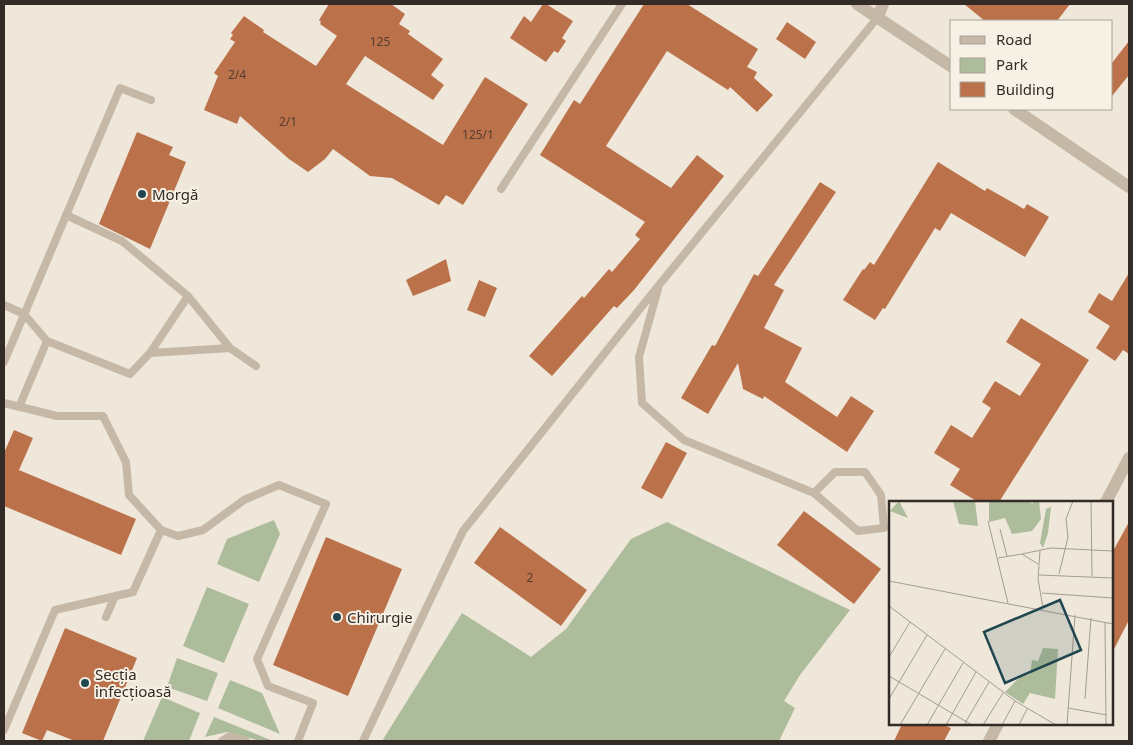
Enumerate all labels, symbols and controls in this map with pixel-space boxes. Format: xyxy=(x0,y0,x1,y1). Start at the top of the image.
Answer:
legend xyxy=(950,20,1113,110)
text: Road xyxy=(996,29,1032,49)
house number: 125 xyxy=(370,33,390,50)
text: Park xyxy=(996,54,1028,74)
house number: 2/4 xyxy=(228,66,246,83)
text: Building xyxy=(996,79,1054,99)
house number: 2/1 xyxy=(279,113,297,130)
house number: 125/1 xyxy=(462,126,494,143)
place label: Morgă xyxy=(152,184,198,204)
marker: Morgă xyxy=(136,188,148,200)
inset map xyxy=(889,501,1113,725)
house number: 2 xyxy=(527,569,534,586)
place label: Chirurgie xyxy=(347,607,413,627)
marker: Chirurgie xyxy=(331,611,343,623)
place label: Secția infecțioasă xyxy=(95,664,171,701)
marker: Secția infecțioasă xyxy=(79,677,91,689)

